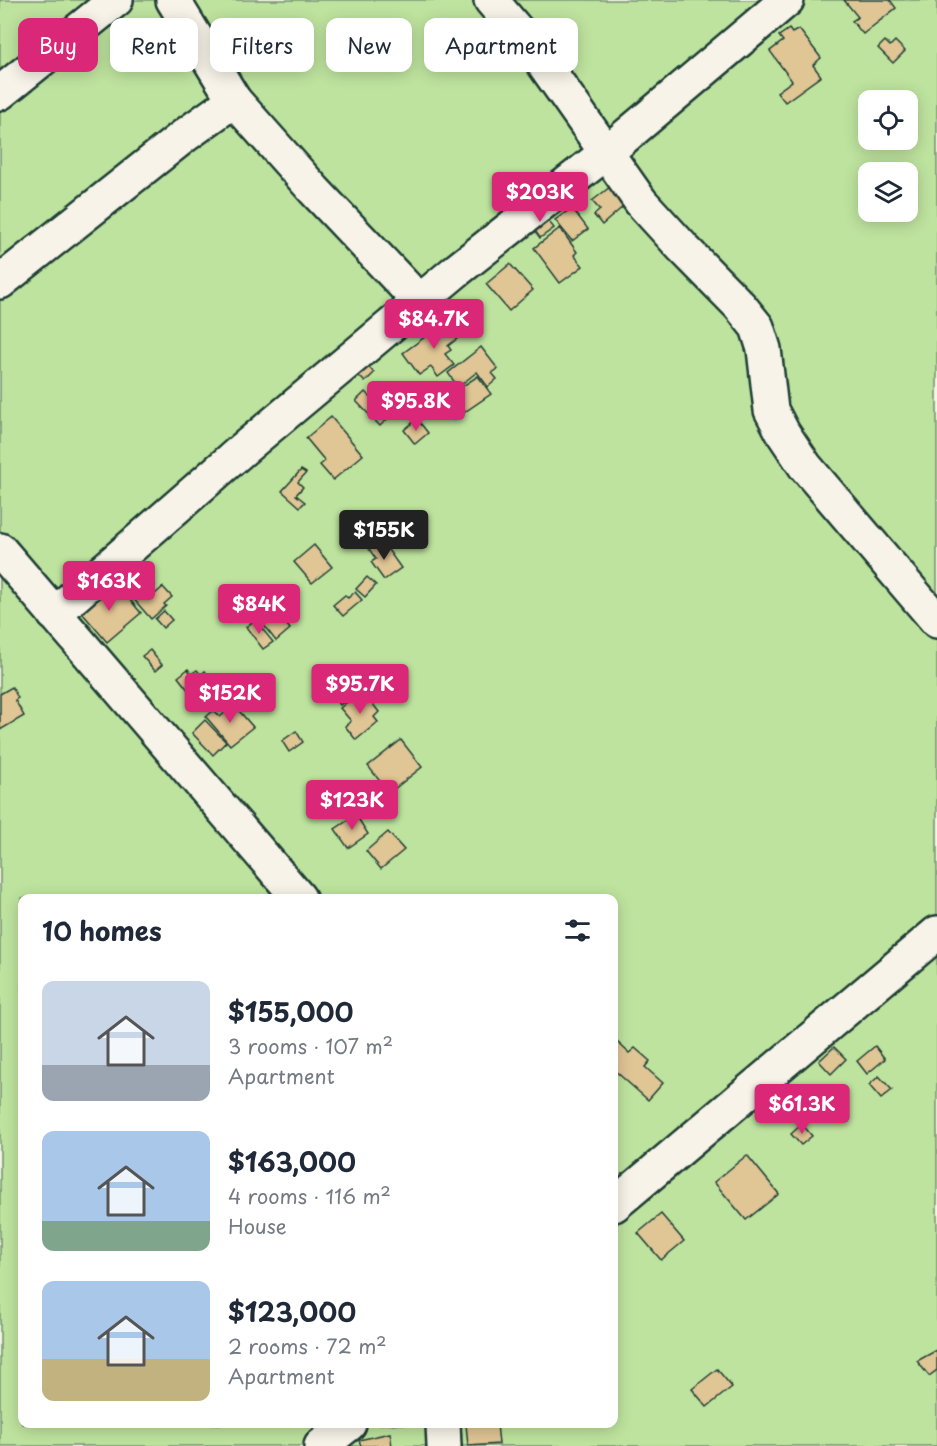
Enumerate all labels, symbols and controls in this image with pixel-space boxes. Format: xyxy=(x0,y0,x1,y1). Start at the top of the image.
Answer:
chip: Buy xyxy=(18,18,98,72)
chip: Rent xyxy=(110,18,198,72)
chip: Filters xyxy=(210,18,314,72)
chip: New xyxy=(326,18,412,72)
chip: Apartment xyxy=(424,18,578,72)
map controls xyxy=(858,90,918,222)
button: locate xyxy=(858,90,918,150)
button: layers xyxy=(858,162,918,222)
pin: $203K xyxy=(498,172,582,223)
text: $203K xyxy=(506,176,574,206)
pin: $84.7K xyxy=(385,299,483,350)
text: $84.7K xyxy=(399,303,469,333)
pin: $95.8K xyxy=(367,381,465,432)
text: $95.8K xyxy=(381,385,451,415)
pin: $155K xyxy=(342,510,426,561)
text: $155K xyxy=(353,514,415,544)
pin: $163K xyxy=(67,561,151,612)
text: $163K xyxy=(77,565,141,595)
pin: $84K xyxy=(223,584,295,635)
text: $84K xyxy=(232,588,286,618)
pin: $95.7K xyxy=(311,664,409,715)
text: $95.7K xyxy=(326,668,394,698)
pin: $152K xyxy=(188,673,272,724)
text: $152K xyxy=(199,677,261,707)
pin: $123K xyxy=(310,780,394,831)
text: $123K xyxy=(320,784,384,814)
text: 10 homes xyxy=(42,911,162,950)
icon: filters xyxy=(561,914,594,947)
text: $155,000 xyxy=(228,992,353,1031)
icon: home xyxy=(90,1005,162,1077)
text: 3 rooms · 107 m² xyxy=(228,1031,393,1061)
text: Apartment xyxy=(228,1061,335,1091)
pin: $61.3K xyxy=(753,1084,851,1135)
text: $61.3K xyxy=(769,1088,835,1118)
text: $163,000 xyxy=(228,1142,356,1181)
icon: home xyxy=(90,1155,162,1227)
text: 4 rooms · 116 m² xyxy=(228,1181,391,1211)
text: House xyxy=(228,1211,287,1241)
text: $123,000 xyxy=(228,1292,356,1331)
icon: home xyxy=(90,1305,162,1377)
text: 2 rooms · 72 m² xyxy=(228,1331,387,1361)
text: Apartment xyxy=(228,1361,335,1391)

